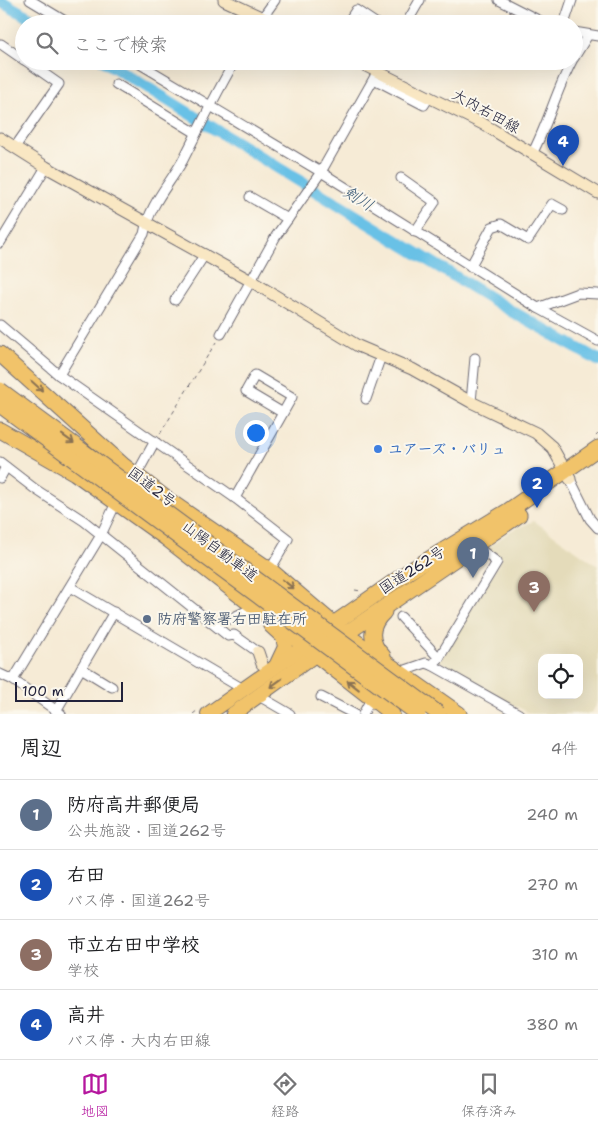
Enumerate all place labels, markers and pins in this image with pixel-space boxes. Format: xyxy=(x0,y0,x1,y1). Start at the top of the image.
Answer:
pin: 4 xyxy=(547,125,579,166)
place label: ユアーズ・バリュ xyxy=(388,439,506,459)
marker: ユアーズ・バリュ xyxy=(372,443,384,455)
pin: 2 xyxy=(521,467,553,508)
pin: 1 xyxy=(457,537,489,578)
pin: 3 xyxy=(518,571,550,612)
place label: 防府警察署右田駐在所 xyxy=(157,609,307,629)
marker: 防府警察署右田駐在所 xyxy=(141,613,153,625)

